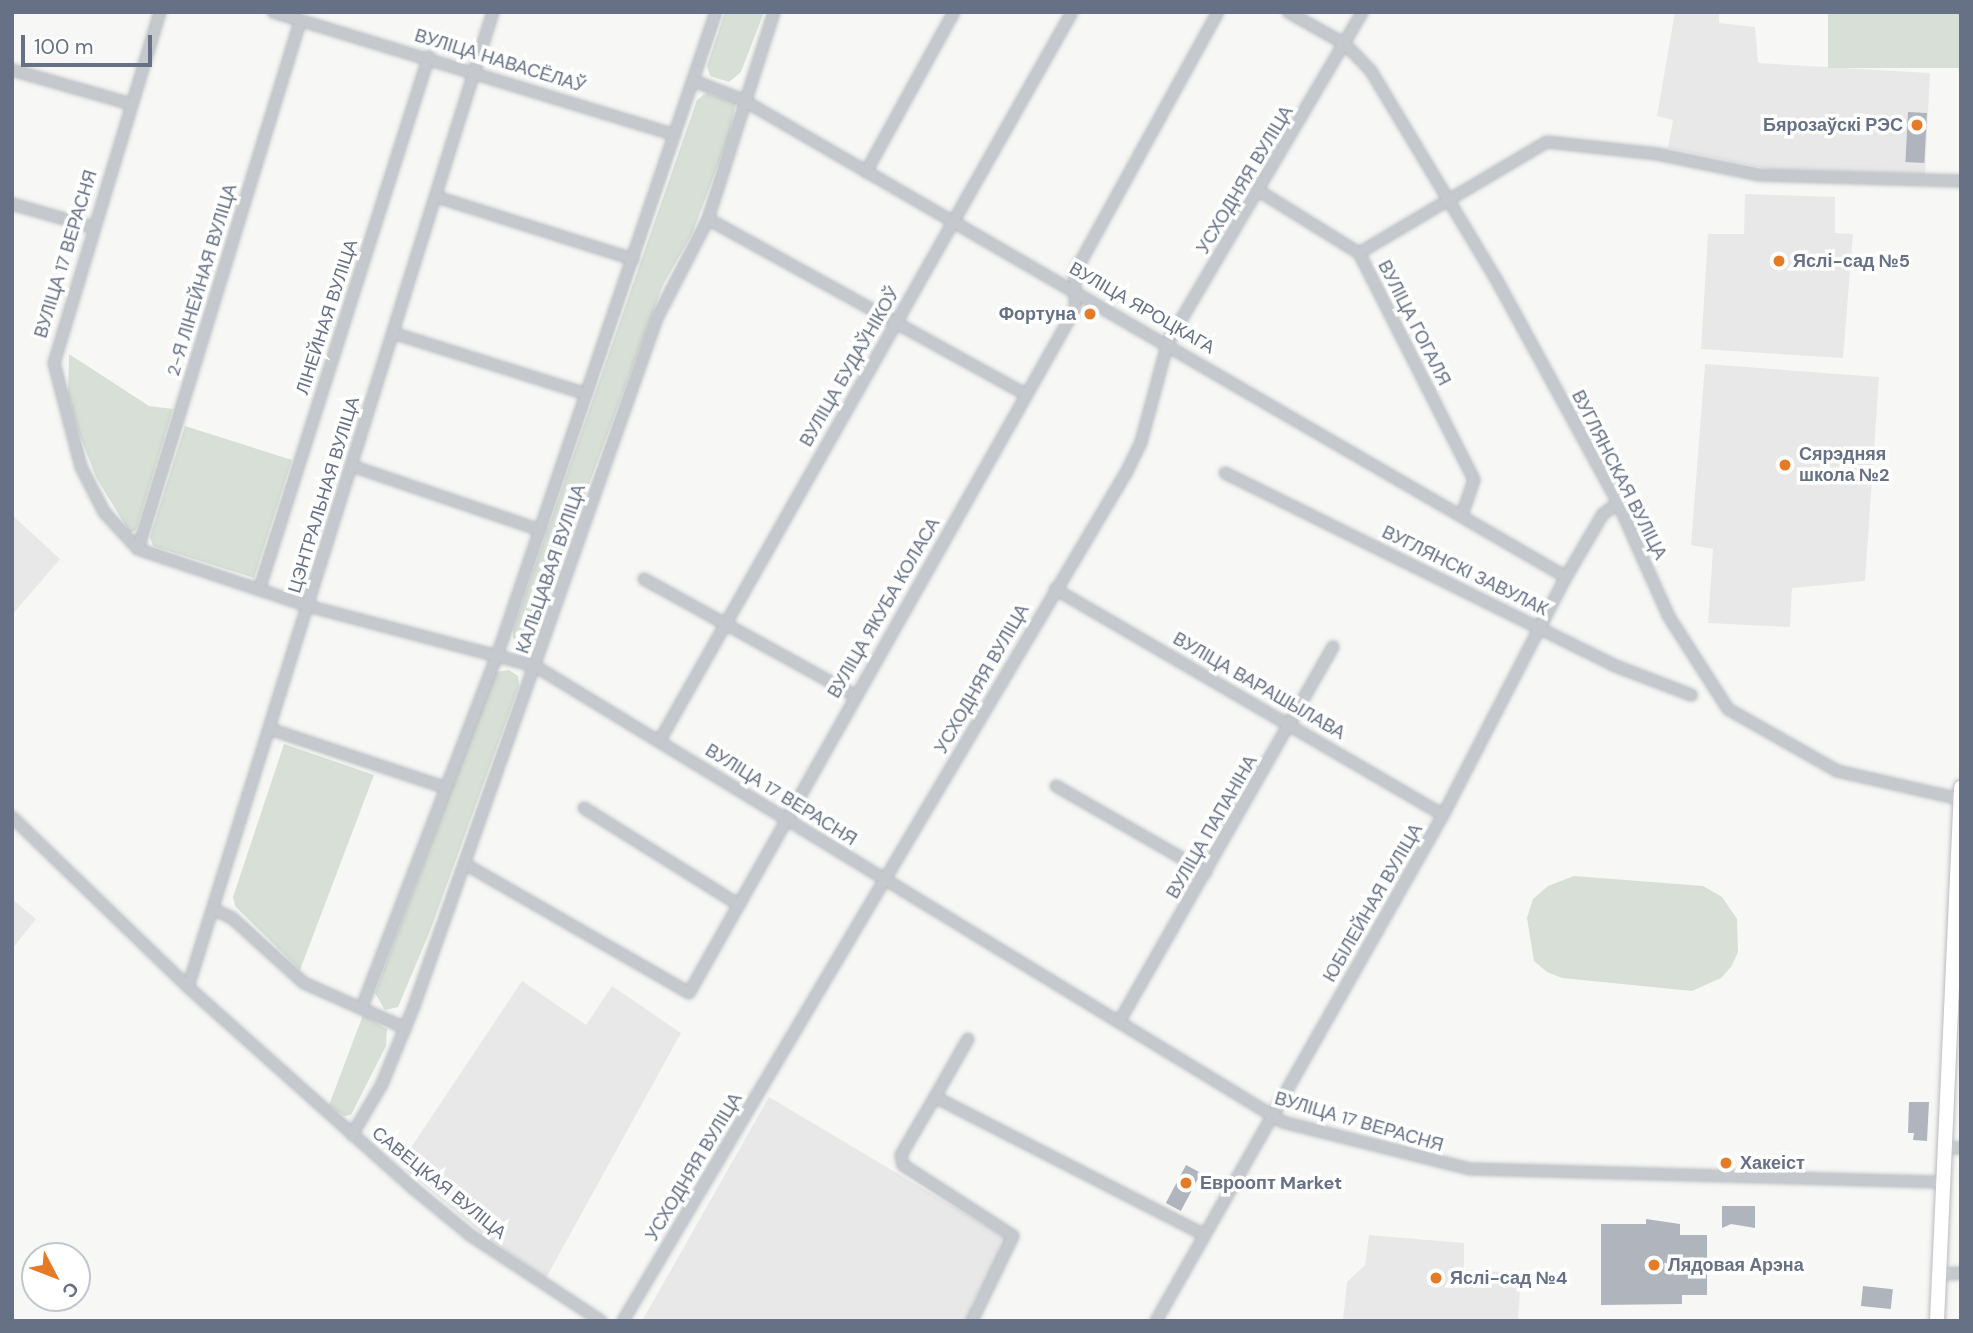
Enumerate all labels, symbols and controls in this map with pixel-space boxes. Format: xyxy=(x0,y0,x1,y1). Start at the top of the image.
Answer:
scale bar xyxy=(24,21,156,65)
street label: ВУЛІЦА НАВАСЁЛАЎ xyxy=(412,25,588,97)
text: 100 m xyxy=(34,33,94,61)
street label: УСХОДНЯЯ ВУЛІЦА xyxy=(1192,102,1298,258)
place label: Бярозаўскі РЭС xyxy=(1763,114,1903,136)
marker: Бярозаўскі РЭС xyxy=(1909,117,1925,133)
street label: ВУЛІЦА 17 ВЕРАСНЯ xyxy=(30,167,102,341)
street label: 2-Я ЛІНЕЙНАЯ ВУЛІЦА xyxy=(162,181,242,379)
street label: ЛІНЕЙНАЯ ВУЛІЦА xyxy=(292,237,362,397)
place label: Яслі-сад №5 xyxy=(1793,250,1910,272)
marker: Яслі-сад №5 xyxy=(1771,253,1787,269)
street label: ВУЛІЦА ГОГАЛЯ xyxy=(1373,257,1455,389)
street label: ВУЛІЦА ЯРОЦКАГА xyxy=(1066,258,1218,358)
street label: ВУЛІЦА БУДАЎНІКОЎ xyxy=(796,283,904,451)
place label: Фортуна xyxy=(999,303,1076,325)
marker: Фортуна xyxy=(1082,306,1098,322)
street label: ВУГЛЯНСКАЯ ВУЛІЦА xyxy=(1567,387,1671,563)
street label: ЦЭНТРАЛЬНАЯ ВУЛІЦА xyxy=(284,394,364,596)
place label: Сярэдняя школа №2 xyxy=(1799,444,1889,486)
marker: Сярэдняя школа №2 xyxy=(1777,457,1793,473)
street label: КАЛЬЦАВАЯ ВУЛІЦА xyxy=(512,482,590,656)
street label: ВУЛІЦА ЯКУБА КОЛАСА xyxy=(823,514,945,702)
street label: ВУГЛЯНСКІ ЗАВУЛАК xyxy=(1378,521,1552,621)
street label: УСХОДНЯЯ ВУЛІЦА xyxy=(930,601,1034,757)
street label: ВУЛІЦА ВАРАШЫЛАВА xyxy=(1169,628,1349,744)
street label: ВУЛІЦА 17 ВЕРАСНЯ xyxy=(701,740,861,850)
street label: ВУЛІЦА ПАПАНІНА xyxy=(1162,752,1262,902)
street label: ЮБІЛЕЙНАЯ ВУЛІЦА xyxy=(1319,820,1427,986)
street label: ВУЛІЦА 17 ВЕРАСНЯ xyxy=(1272,1088,1446,1156)
street label: УСХОДНЯЯ ВУЛІЦА xyxy=(641,1089,747,1245)
street label: САВЕЦКАЯ ВУЛІЦА xyxy=(367,1122,511,1244)
place label: Хакеіст xyxy=(1740,1152,1805,1174)
marker: Хакеіст xyxy=(1718,1155,1734,1171)
place label: Евроопт Market xyxy=(1200,1172,1342,1194)
marker: Евроопт Market xyxy=(1178,1175,1194,1191)
north arrow xyxy=(21,1242,91,1312)
place label: Лядовая Арэна xyxy=(1668,1254,1804,1276)
marker: Лядовая Арэна xyxy=(1646,1257,1662,1273)
place label: Яслі-сад №4 xyxy=(1450,1267,1567,1289)
marker: Яслі-сад №4 xyxy=(1428,1270,1444,1286)
text: С xyxy=(57,1277,84,1304)

